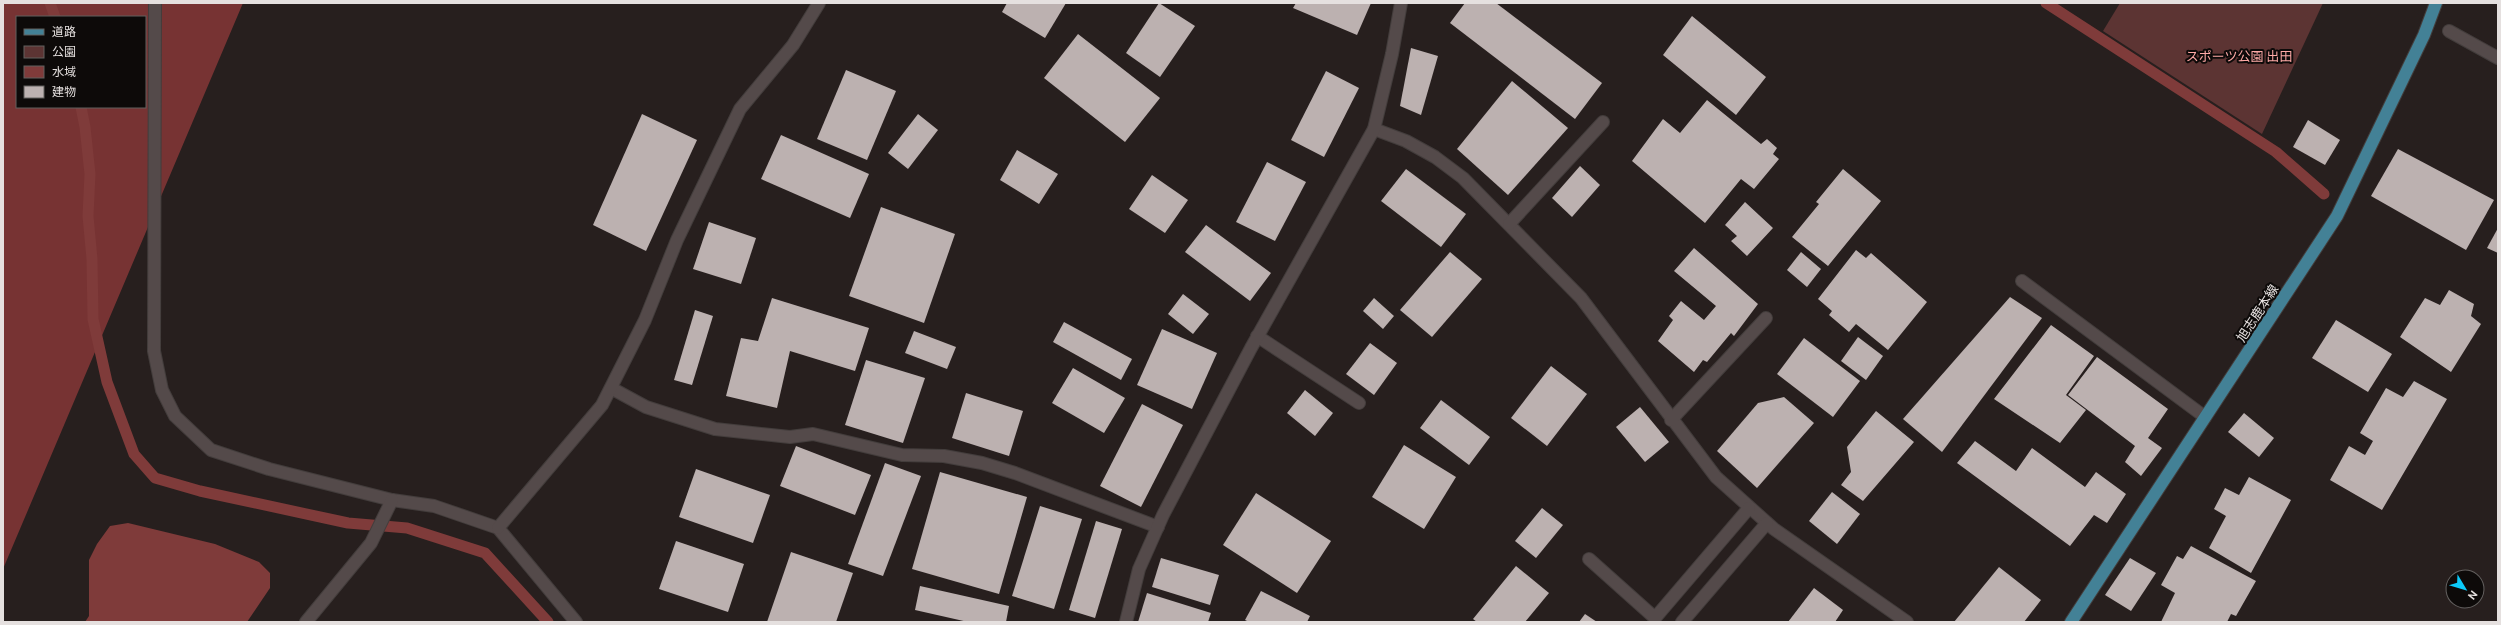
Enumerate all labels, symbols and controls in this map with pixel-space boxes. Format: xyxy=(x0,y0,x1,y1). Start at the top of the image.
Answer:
legend xyxy=(16,16,146,108)
text: 道路 xyxy=(52,25,76,38)
text: 公園 xyxy=(52,45,76,58)
park label: スポーツ公園 出田 xyxy=(2186,49,2292,63)
text: 水域 xyxy=(52,65,76,78)
text: 建物 xyxy=(52,85,76,98)
street label: 旭志鹿本線 xyxy=(2233,282,2281,344)
north arrow xyxy=(2445,569,2485,609)
text: N xyxy=(2466,588,2480,602)

